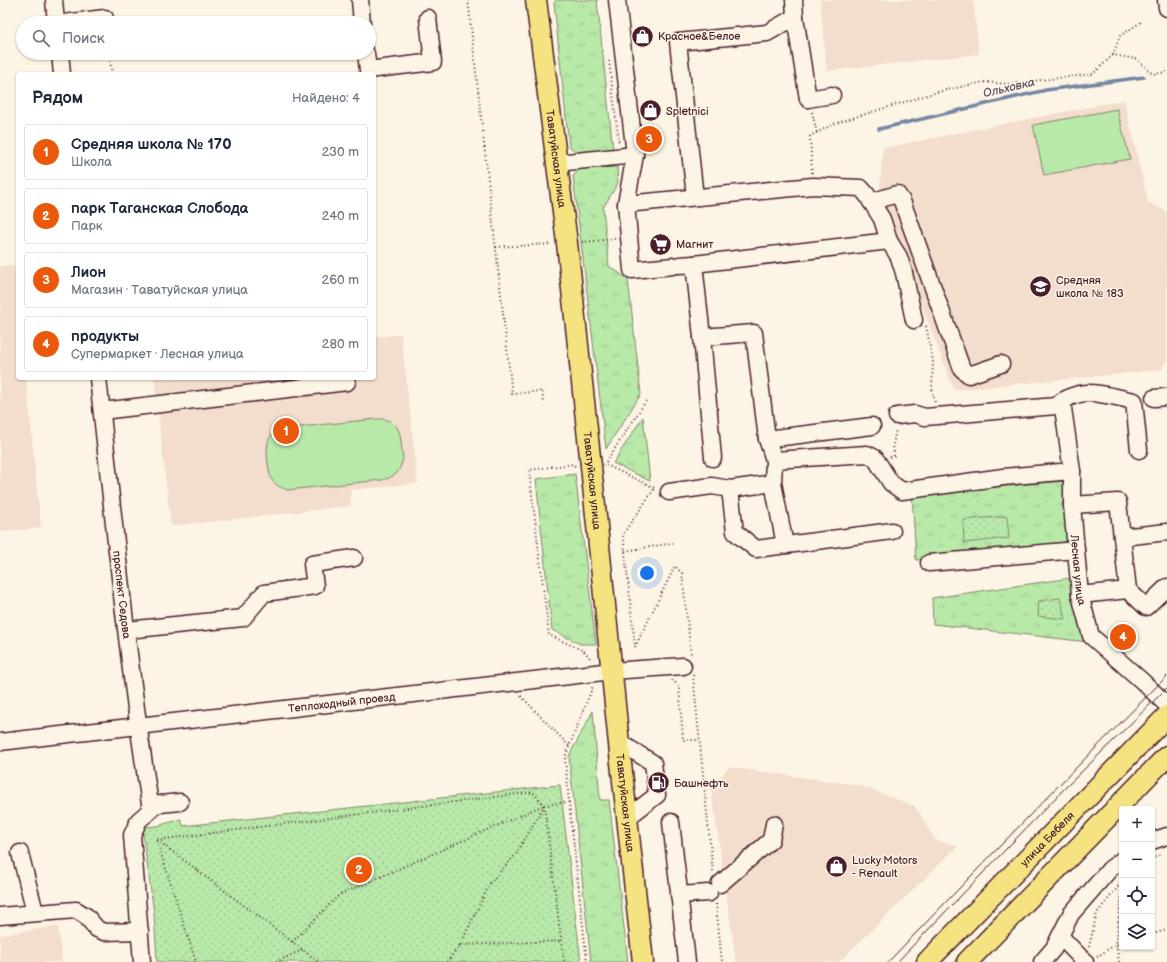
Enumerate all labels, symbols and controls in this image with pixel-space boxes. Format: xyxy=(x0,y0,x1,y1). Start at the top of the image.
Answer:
search box xyxy=(16,16,376,60)
shop icon: Красное&Белое xyxy=(629,23,655,49)
icon: search xyxy=(30,27,52,49)
text: Поиск xyxy=(62,29,105,48)
place label: Красное&Белое xyxy=(658,30,740,43)
water label: Ольховка xyxy=(982,75,1036,101)
text: Рядом xyxy=(32,88,83,108)
text: Найдено: 4 xyxy=(292,90,360,106)
shop icon: Spletnici xyxy=(637,98,663,124)
place label: Spletnici xyxy=(666,105,709,118)
street label: Таватуйская улица xyxy=(544,109,569,209)
pin: 3 xyxy=(636,124,662,154)
text: Средняя школа № 170 xyxy=(71,135,232,154)
text: 1 xyxy=(43,144,49,160)
text: 230 m xyxy=(322,144,359,160)
text: Школа xyxy=(71,154,112,170)
text: парк Таганская Слобода xyxy=(71,199,248,218)
text: 2 xyxy=(42,208,50,224)
text: 240 m xyxy=(322,208,359,224)
text: Парк xyxy=(71,218,103,234)
supermarket icon: Магнит xyxy=(647,231,673,257)
place label: Магнит xyxy=(676,238,713,251)
text: Лион xyxy=(71,263,106,282)
text: 3 xyxy=(42,272,50,288)
text: 260 m xyxy=(321,272,359,288)
school or university icon: Средняя школа № 183 xyxy=(1028,273,1054,299)
place label: Средняя школа № 183 xyxy=(1056,274,1124,300)
text: Магазин · Таватуйская улица xyxy=(71,282,248,298)
text: продукты xyxy=(71,327,139,346)
text: 4 xyxy=(42,336,50,352)
text: 280 m xyxy=(322,336,359,352)
text: Супермаркет · Лесная улица xyxy=(71,346,244,362)
pin: 1 xyxy=(273,416,299,446)
street label: Таватуйская улица xyxy=(581,431,604,531)
street label: Лесная улица xyxy=(1068,533,1089,607)
street label: проспект Седова xyxy=(110,550,134,640)
your location xyxy=(637,563,657,583)
pin: 4 xyxy=(1110,622,1136,652)
street label: Теплоходный проезд xyxy=(287,690,396,715)
street label: Таватуйская улица xyxy=(614,753,637,853)
fuel station icon: Башнефть xyxy=(645,770,671,796)
place label: Башнефть xyxy=(674,777,729,790)
map controls xyxy=(1119,806,1155,950)
button: + xyxy=(1119,806,1155,842)
street label: улица Бебеля xyxy=(1017,809,1077,869)
button: − xyxy=(1119,842,1155,878)
shop icon: Lucky Motors - Renault xyxy=(823,853,849,879)
place label: Lucky Motors - Renault xyxy=(852,854,918,880)
pin: 2 xyxy=(346,855,372,885)
button: locate xyxy=(1119,878,1155,914)
button: layers xyxy=(1119,914,1155,950)

